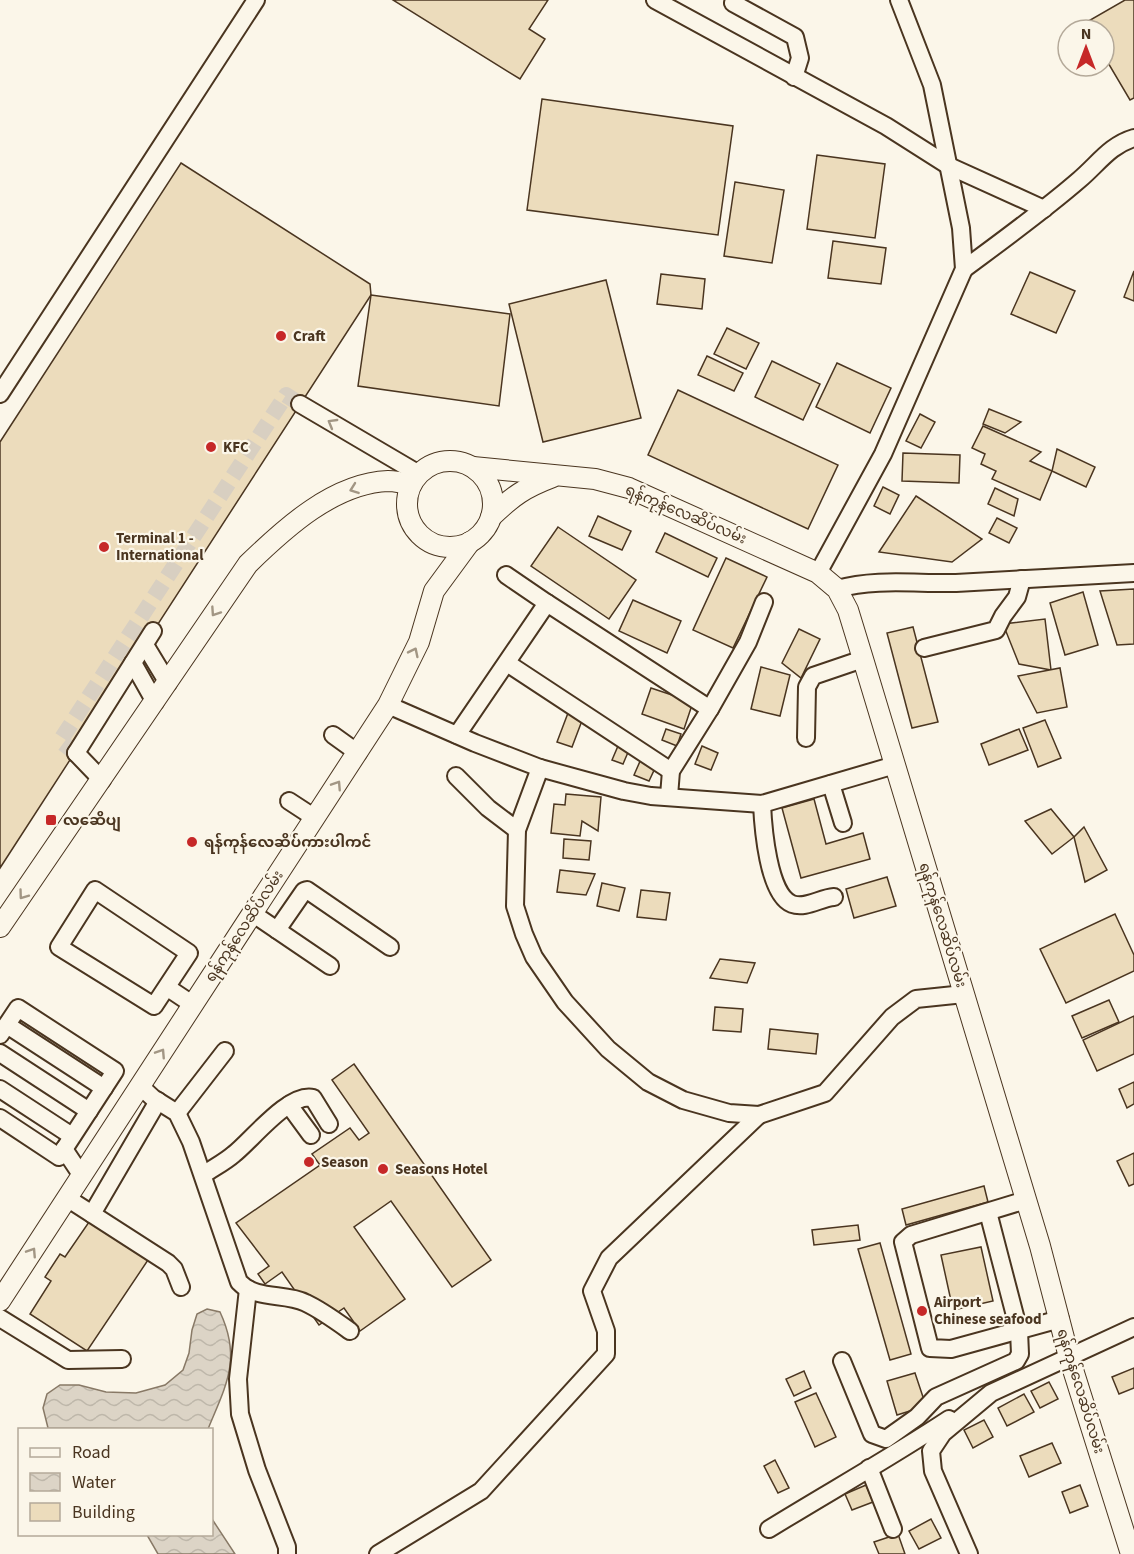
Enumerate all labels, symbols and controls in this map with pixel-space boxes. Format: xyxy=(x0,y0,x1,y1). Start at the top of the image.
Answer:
north arrow xyxy=(1056,18,1116,78)
text: N xyxy=(1081,23,1091,45)
place label: Craft xyxy=(293,326,326,347)
marker: Craft xyxy=(274,329,288,343)
one-way arrow xyxy=(328,419,338,430)
place label: KFC xyxy=(223,437,249,458)
marker: KFC xyxy=(204,440,218,454)
street label: ရန်ကုန်လေဆိပ်လမ်း xyxy=(622,479,750,550)
one-way arrow xyxy=(349,482,360,494)
place label: Terminal 1 - International xyxy=(116,528,204,566)
marker: Terminal 1 - International xyxy=(97,540,111,554)
one-way arrow xyxy=(211,606,222,617)
one-way arrow xyxy=(406,648,418,659)
one-way arrow xyxy=(330,781,341,792)
place label: လဆေိပျ xyxy=(63,810,121,832)
marker: လဆေိပျ xyxy=(44,813,58,827)
place label: ရန်ကုန်လေဆိပ်ကားပါကင် xyxy=(204,832,372,854)
marker: ရန်ကုန်လေဆိပ်ကားပါကင် xyxy=(185,835,199,849)
street label: ရန်ကုန်လေဆိပ်လမ်း xyxy=(913,860,972,991)
street label: ရန်ကုန်လေဆိပ်လမ်း xyxy=(200,866,289,987)
one-way arrow xyxy=(19,888,30,899)
one-way arrow xyxy=(154,1049,165,1060)
place label: Season xyxy=(321,1152,368,1173)
marker: Season xyxy=(302,1155,316,1169)
place label: Seasons Hotel xyxy=(395,1159,488,1180)
marker: Seasons Hotel xyxy=(376,1162,390,1176)
one-way arrow xyxy=(25,1248,36,1259)
place label: Airport Chinese seafood xyxy=(933,1292,1042,1330)
marker: Airport Chinese seafood xyxy=(915,1304,929,1318)
street label: ရန်ကုန်လေဆိပ်လမ်း xyxy=(1051,1326,1110,1457)
legend xyxy=(18,1428,213,1536)
text: Road xyxy=(72,1440,111,1465)
text: Water xyxy=(72,1470,116,1495)
text: Building xyxy=(72,1500,135,1525)

